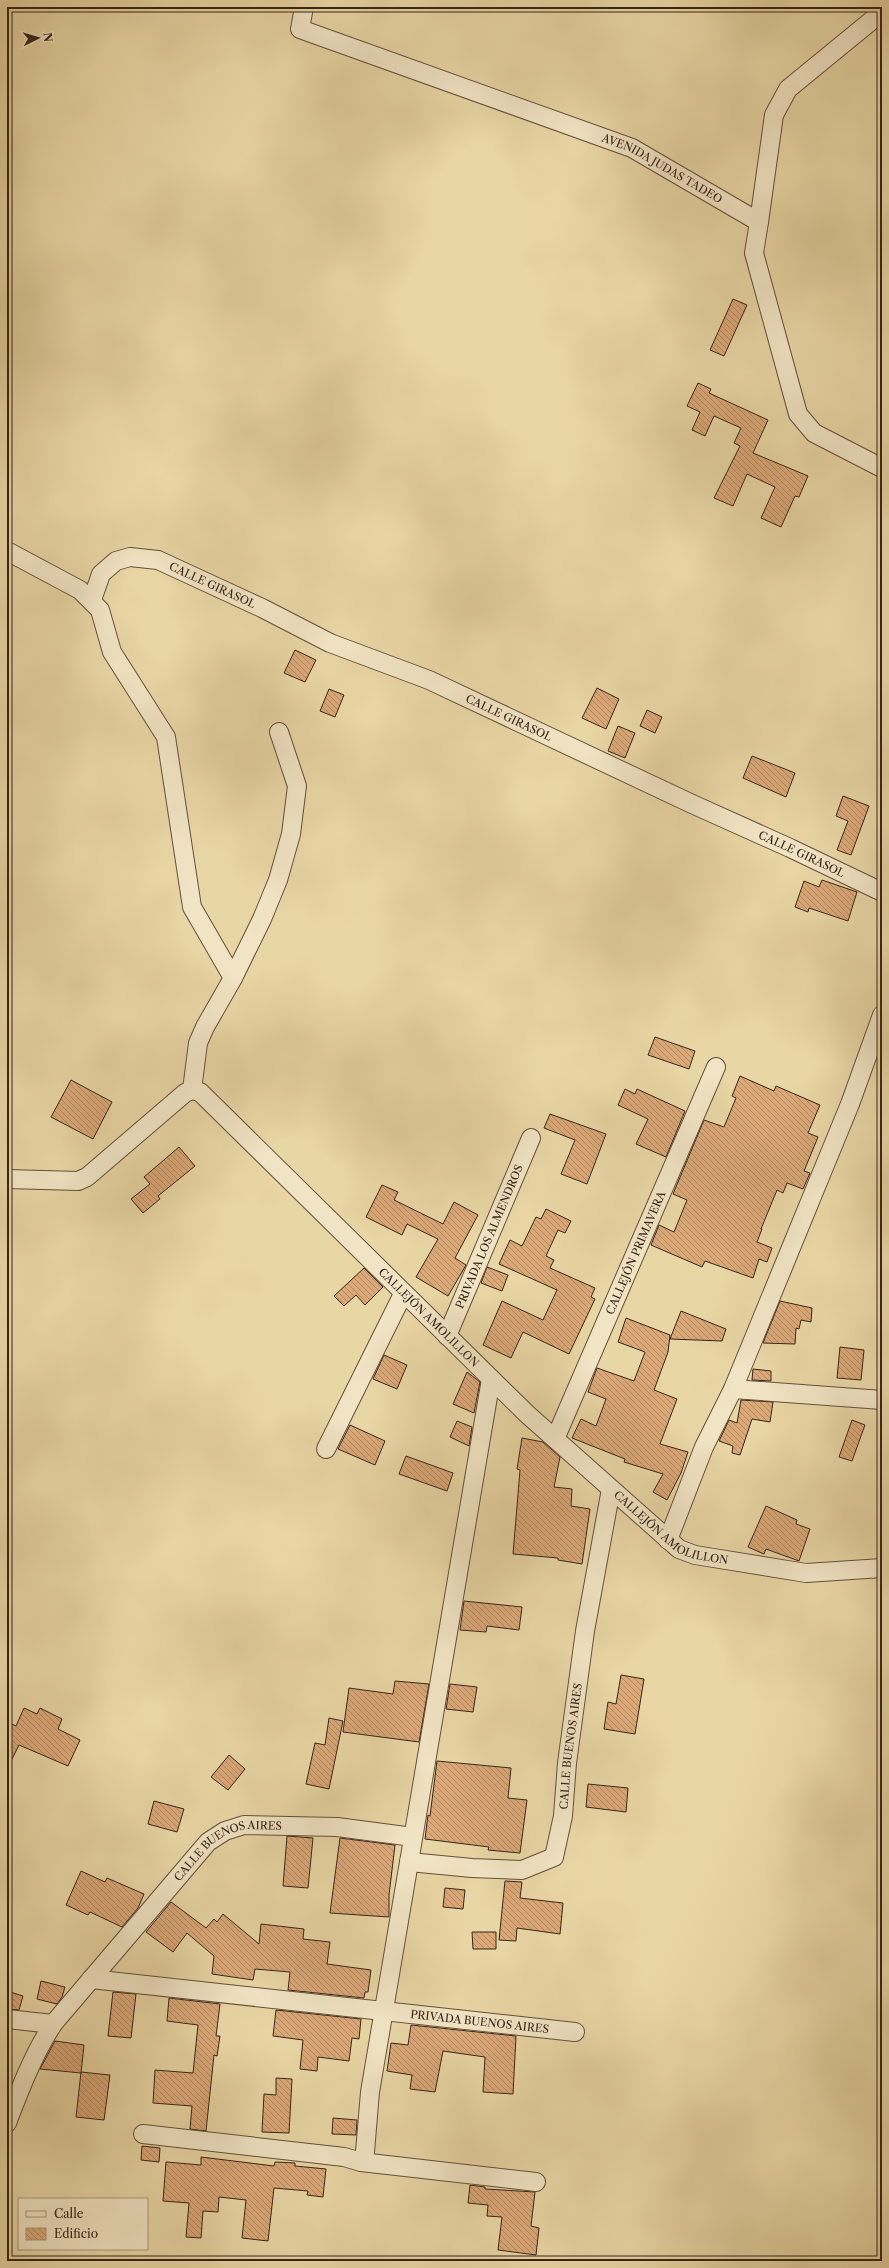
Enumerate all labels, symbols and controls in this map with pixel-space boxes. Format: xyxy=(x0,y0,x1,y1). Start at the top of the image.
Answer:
north arrow xyxy=(18,18,58,58)
text: N xyxy=(41,32,55,43)
street label: AVENIDA JUDAS TADEO xyxy=(599,130,725,206)
street label: CALLE GIRASOL xyxy=(167,559,259,611)
street label: CALLE GIRASOL xyxy=(463,691,555,744)
street label: CALLE GIRASOL xyxy=(756,828,848,880)
street label: PRIVADA LOS ALMENDROS xyxy=(452,1162,526,1311)
street label: CALLEJÓN PRIMAVERA xyxy=(603,1188,669,1317)
street label: CALLEJÓN AMOLILLON xyxy=(376,1265,482,1370)
street label: CALLEJÓN AMOLILLON xyxy=(611,1488,729,1567)
street label: CALLE BUENOS AIRES xyxy=(557,1682,585,1810)
street label: CALLE BUENOS AIRES xyxy=(171,1818,282,1884)
street label: PRIVADA BUENOS AIRES xyxy=(410,2007,550,2036)
legend xyxy=(18,2198,148,2250)
text: Calle xyxy=(54,2206,84,2221)
text: Edificio xyxy=(54,2226,98,2241)

